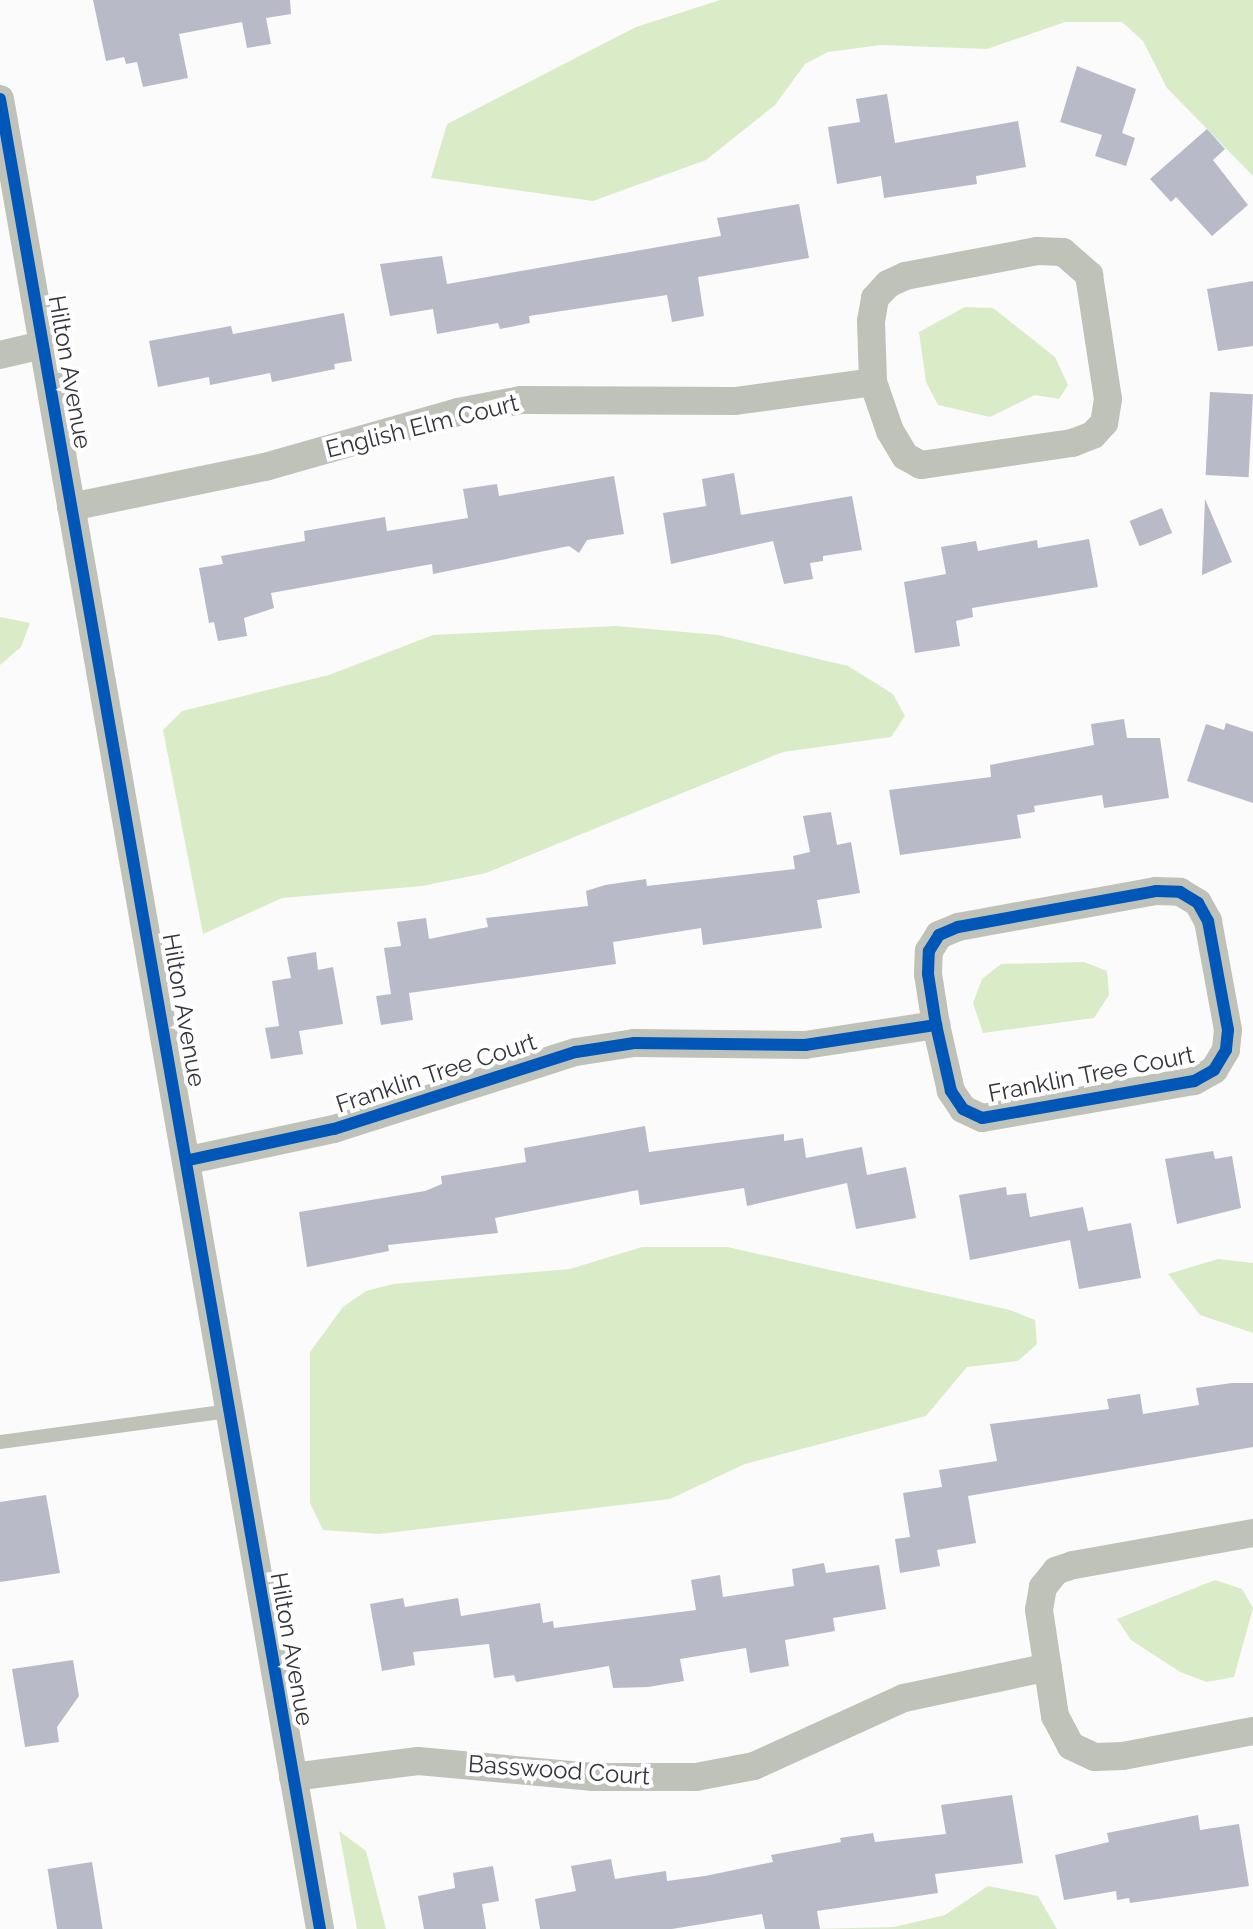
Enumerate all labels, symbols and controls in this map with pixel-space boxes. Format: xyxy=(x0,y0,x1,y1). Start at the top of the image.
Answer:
street label: Hilton Avenue xyxy=(42,293,98,451)
street label: English Elm Court xyxy=(323,388,521,464)
street label: Hilton Avenue xyxy=(156,931,212,1089)
street label: Franklin Tree Court xyxy=(332,1027,540,1119)
street label: Franklin Tree Court xyxy=(985,1040,1197,1108)
street label: Hilton Avenue xyxy=(264,1570,320,1728)
street label: Basswood Court xyxy=(467,1749,651,1791)

